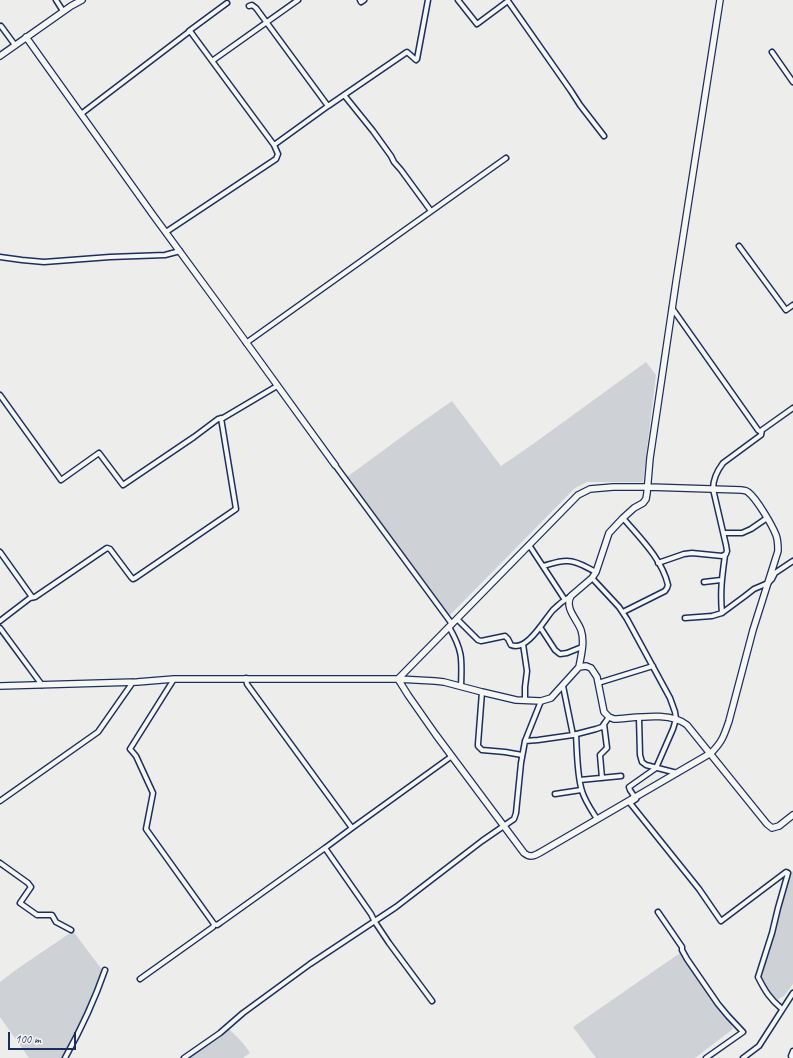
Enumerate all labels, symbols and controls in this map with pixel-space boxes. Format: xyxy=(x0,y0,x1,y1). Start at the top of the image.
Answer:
scale bar xyxy=(10,1024,78,1050)
text: 100 m xyxy=(15,1031,41,1047)

